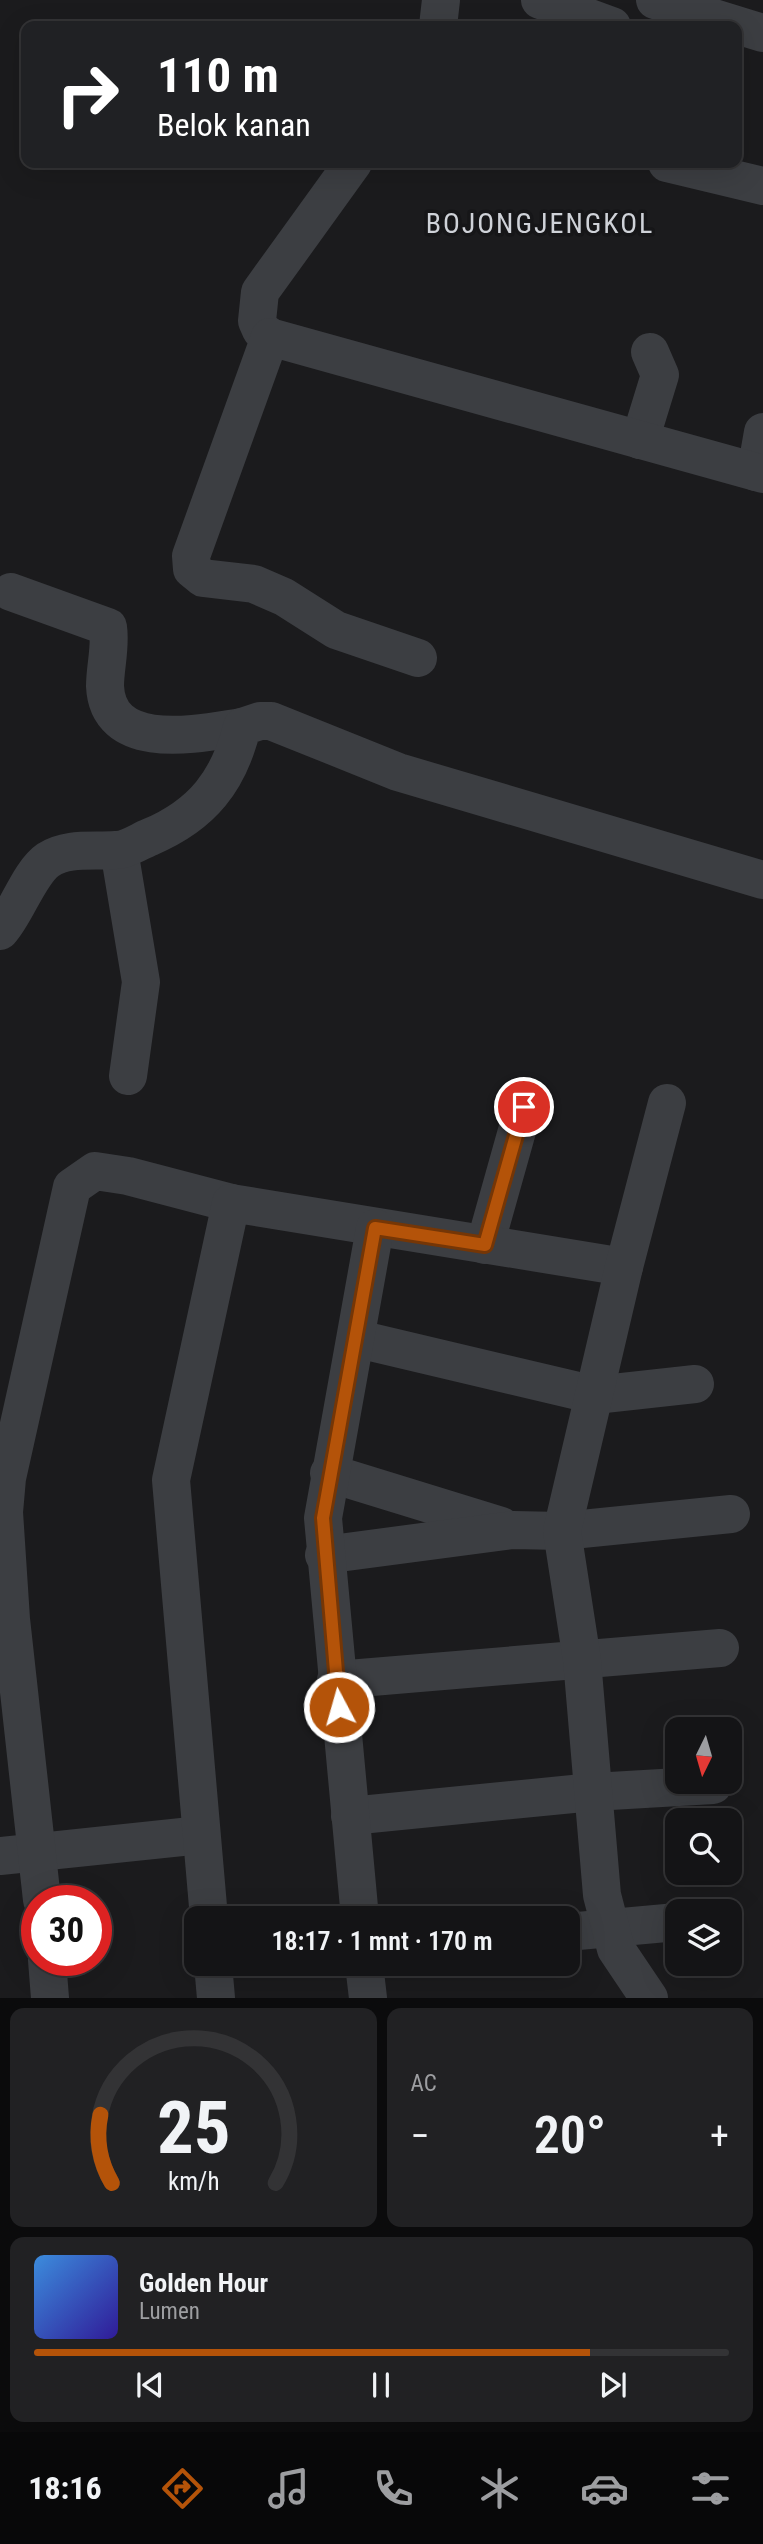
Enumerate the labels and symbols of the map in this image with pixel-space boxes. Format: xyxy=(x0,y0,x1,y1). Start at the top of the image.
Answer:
district label: BOJONGJENGKOL xyxy=(426,207,654,240)
pin xyxy=(494,1077,554,1137)
position arrow xyxy=(302,1670,376,1744)
north arrow xyxy=(665,1717,742,1794)
speed limit sign: 30 xyxy=(21,1885,112,1976)

